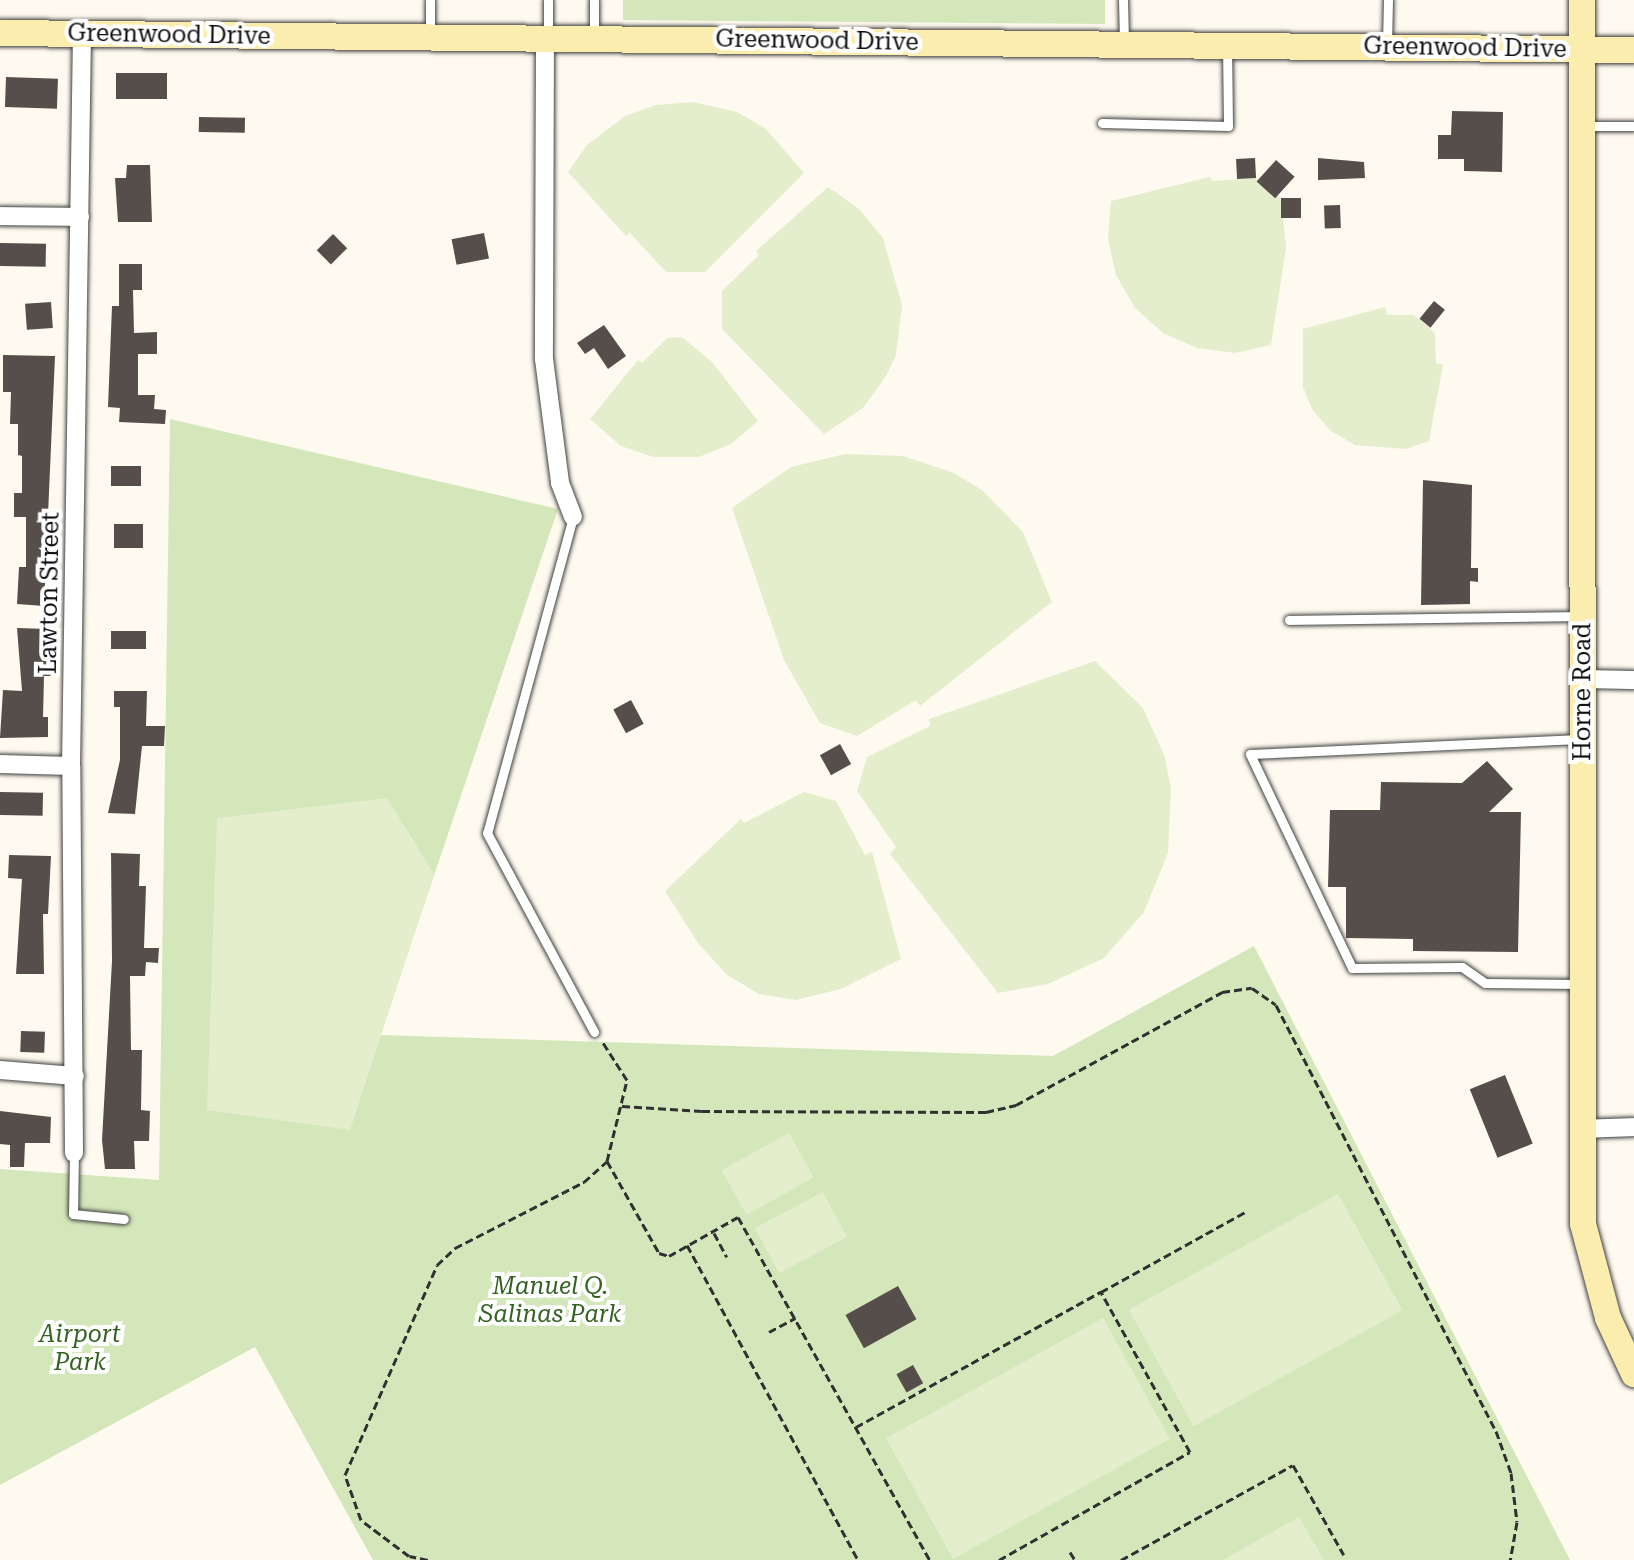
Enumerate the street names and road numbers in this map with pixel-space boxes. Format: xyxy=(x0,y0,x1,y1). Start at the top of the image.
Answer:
street label: Greenwood Drive xyxy=(67,19,271,51)
street label: Greenwood Drive xyxy=(715,25,919,57)
street label: Greenwood Drive xyxy=(1363,32,1567,64)
street label: Lawton Street xyxy=(34,512,66,674)
street label: Horne Road xyxy=(1569,623,1597,761)

